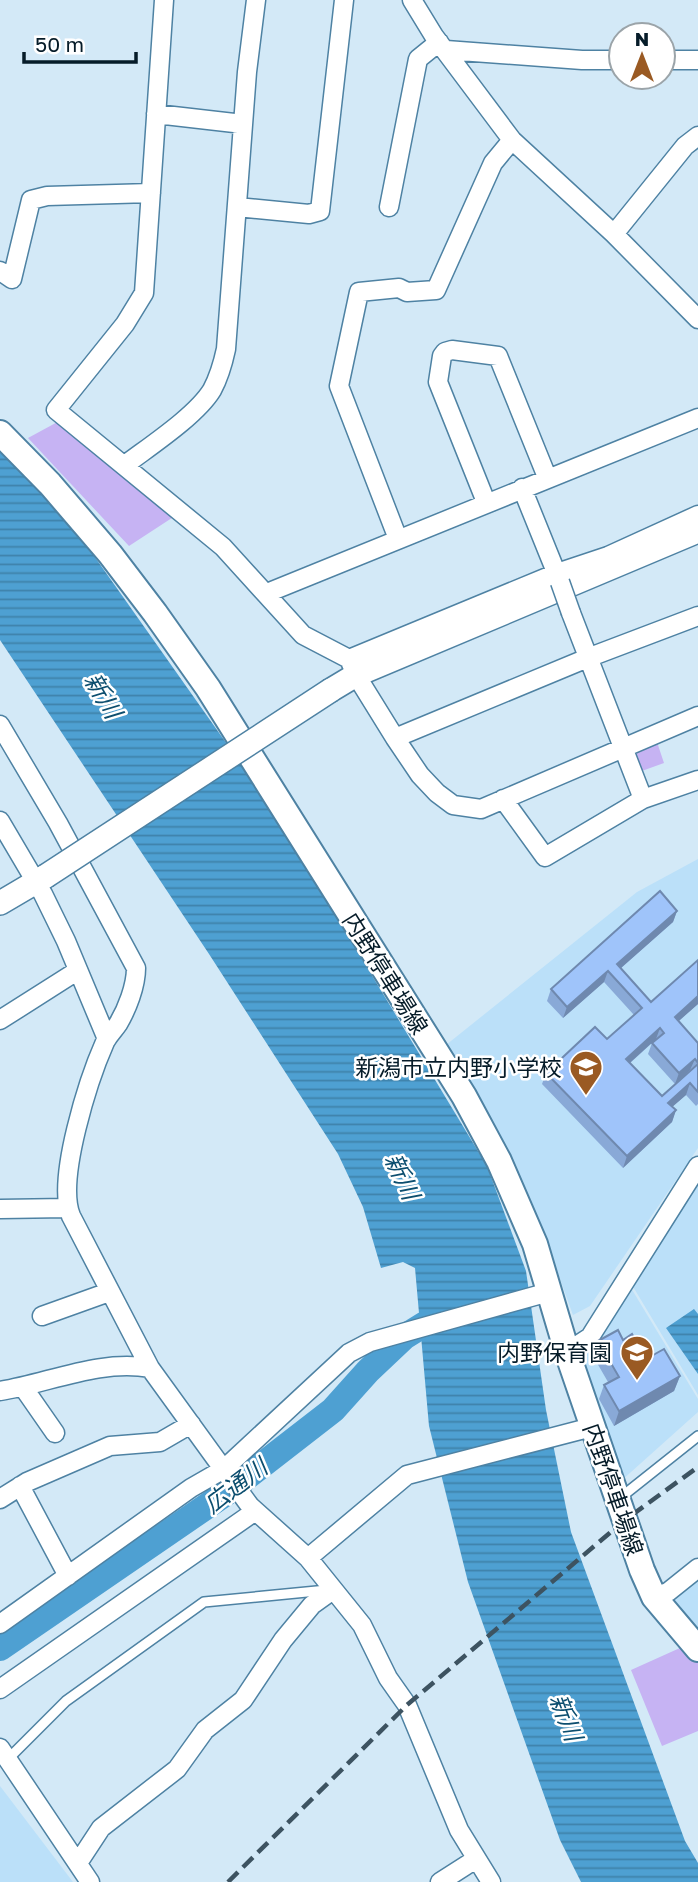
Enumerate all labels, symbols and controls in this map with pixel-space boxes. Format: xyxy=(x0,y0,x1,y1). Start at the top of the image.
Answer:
scale bar xyxy=(24,21,136,65)
north arrow xyxy=(607,21,677,91)
text: N xyxy=(635,27,649,50)
text: 50 m xyxy=(35,31,84,57)
water label: 新川 xyxy=(79,667,130,726)
street label: 内野停車場線 xyxy=(338,907,434,1039)
school or university icon: 新潟市立内野小学校 xyxy=(567,1048,605,1097)
place label: 新潟市立内野小学校 xyxy=(355,1053,562,1081)
water label: 新川 xyxy=(380,1148,428,1207)
school or university icon: 内野保育園 xyxy=(618,1333,656,1382)
place label: 内野保育園 xyxy=(497,1338,612,1366)
street label: 内野停車場線 xyxy=(578,1419,650,1559)
water label: 広通川 xyxy=(198,1450,275,1518)
water label: 新川 xyxy=(545,1689,590,1747)

